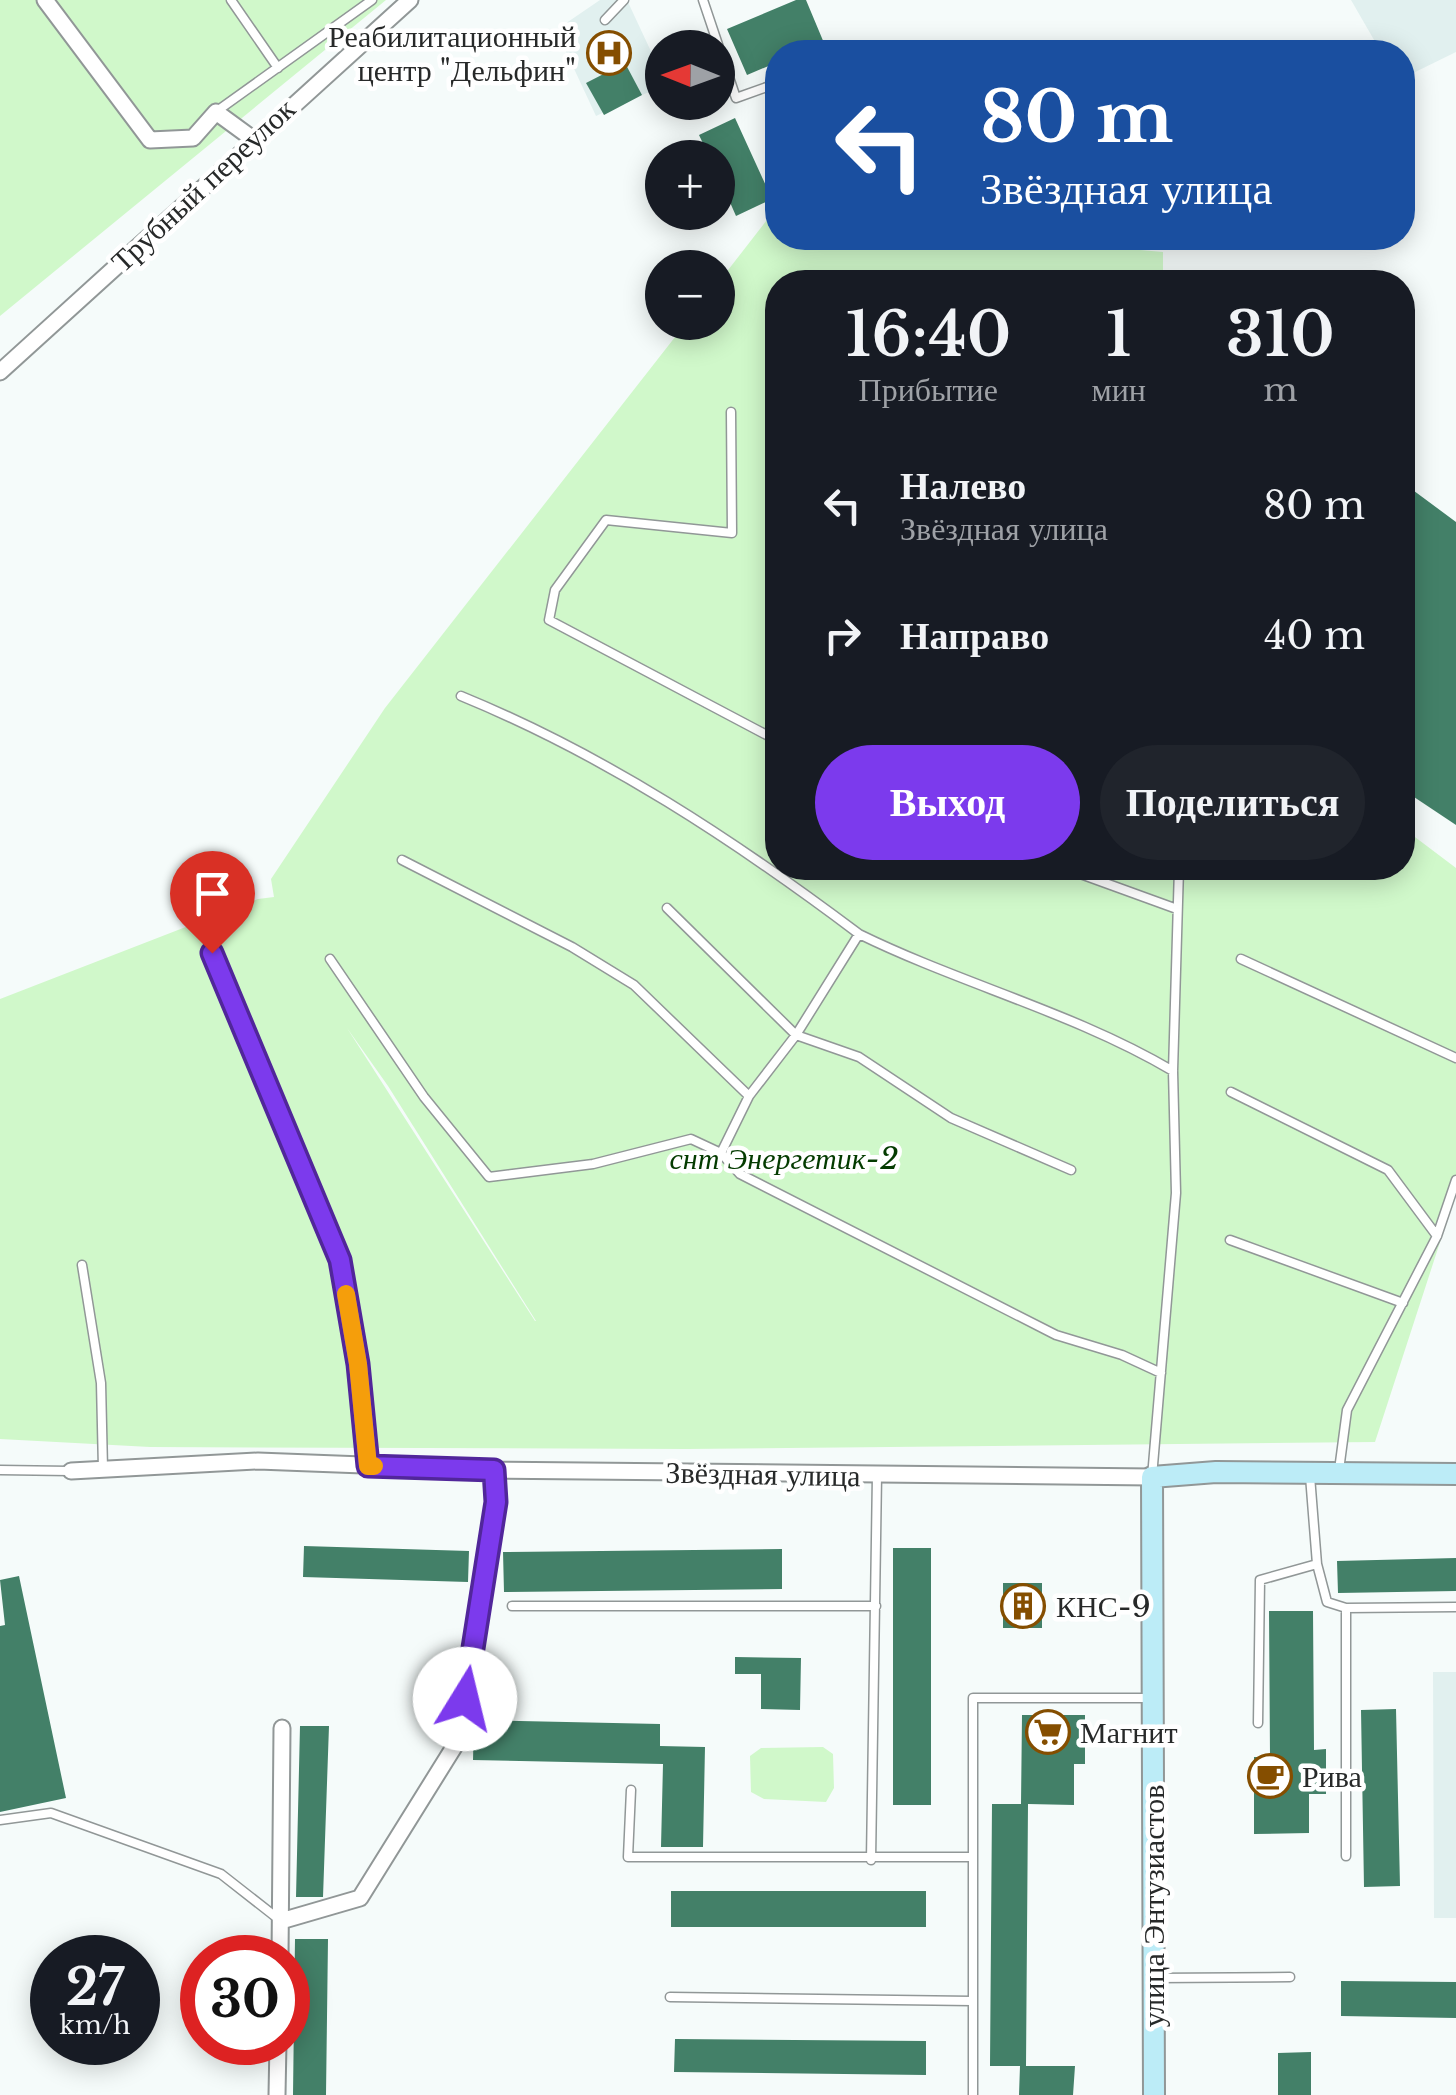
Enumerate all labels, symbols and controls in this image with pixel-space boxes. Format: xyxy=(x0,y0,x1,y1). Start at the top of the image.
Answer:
place label: Реабилитационный центр "Дельфин" xyxy=(328,18,576,89)
hospital icon: Реабилитационный центр "Дельфин" xyxy=(586,30,632,76)
north arrow xyxy=(645,30,735,120)
map controls xyxy=(645,30,735,340)
text: 80 m xyxy=(980,74,1173,161)
icon: left xyxy=(815,80,945,210)
street label: Трубный переулок xyxy=(103,90,303,280)
button: + xyxy=(645,140,735,230)
text: Звёздная улица xyxy=(980,160,1272,216)
button: − xyxy=(645,250,735,340)
text: 16:40 xyxy=(845,298,1011,372)
text: 1 xyxy=(1106,298,1132,372)
text: 310 xyxy=(1226,298,1335,372)
text: Прибытие xyxy=(859,370,998,410)
text: мин xyxy=(1091,370,1146,410)
text: m xyxy=(1263,370,1298,410)
text: Налево xyxy=(900,462,1026,509)
icon: left xyxy=(815,478,870,533)
text: 80 m xyxy=(1263,482,1365,529)
text: Звёздная улица xyxy=(900,509,1108,549)
icon: right xyxy=(815,608,870,663)
text: Направо xyxy=(900,612,1049,659)
text: 40 m xyxy=(1264,612,1365,659)
button: Выход xyxy=(815,745,1080,860)
button: Поделиться xyxy=(1100,745,1365,860)
pin xyxy=(170,851,255,954)
icon: arrive xyxy=(185,866,240,921)
park label: снт Энергетик-2 xyxy=(670,1140,898,1177)
street label: Звёздная улица xyxy=(665,1454,861,1494)
building icon: КНС-9 xyxy=(1000,1583,1046,1629)
place label: КНС-9 xyxy=(1056,1588,1151,1625)
position arrow xyxy=(413,1647,517,1751)
supermarket icon: Магнит xyxy=(1025,1709,1071,1755)
place label: Магнит xyxy=(1080,1714,1178,1751)
cafe icon: Рива xyxy=(1247,1753,1293,1799)
place label: Рива xyxy=(1302,1758,1362,1795)
street label: улица Энтузиастов xyxy=(1135,1785,1172,2027)
speed limit sign: 30 xyxy=(180,1935,310,2065)
text: 27 xyxy=(66,1956,124,2019)
text: km/h xyxy=(60,2010,130,2041)

